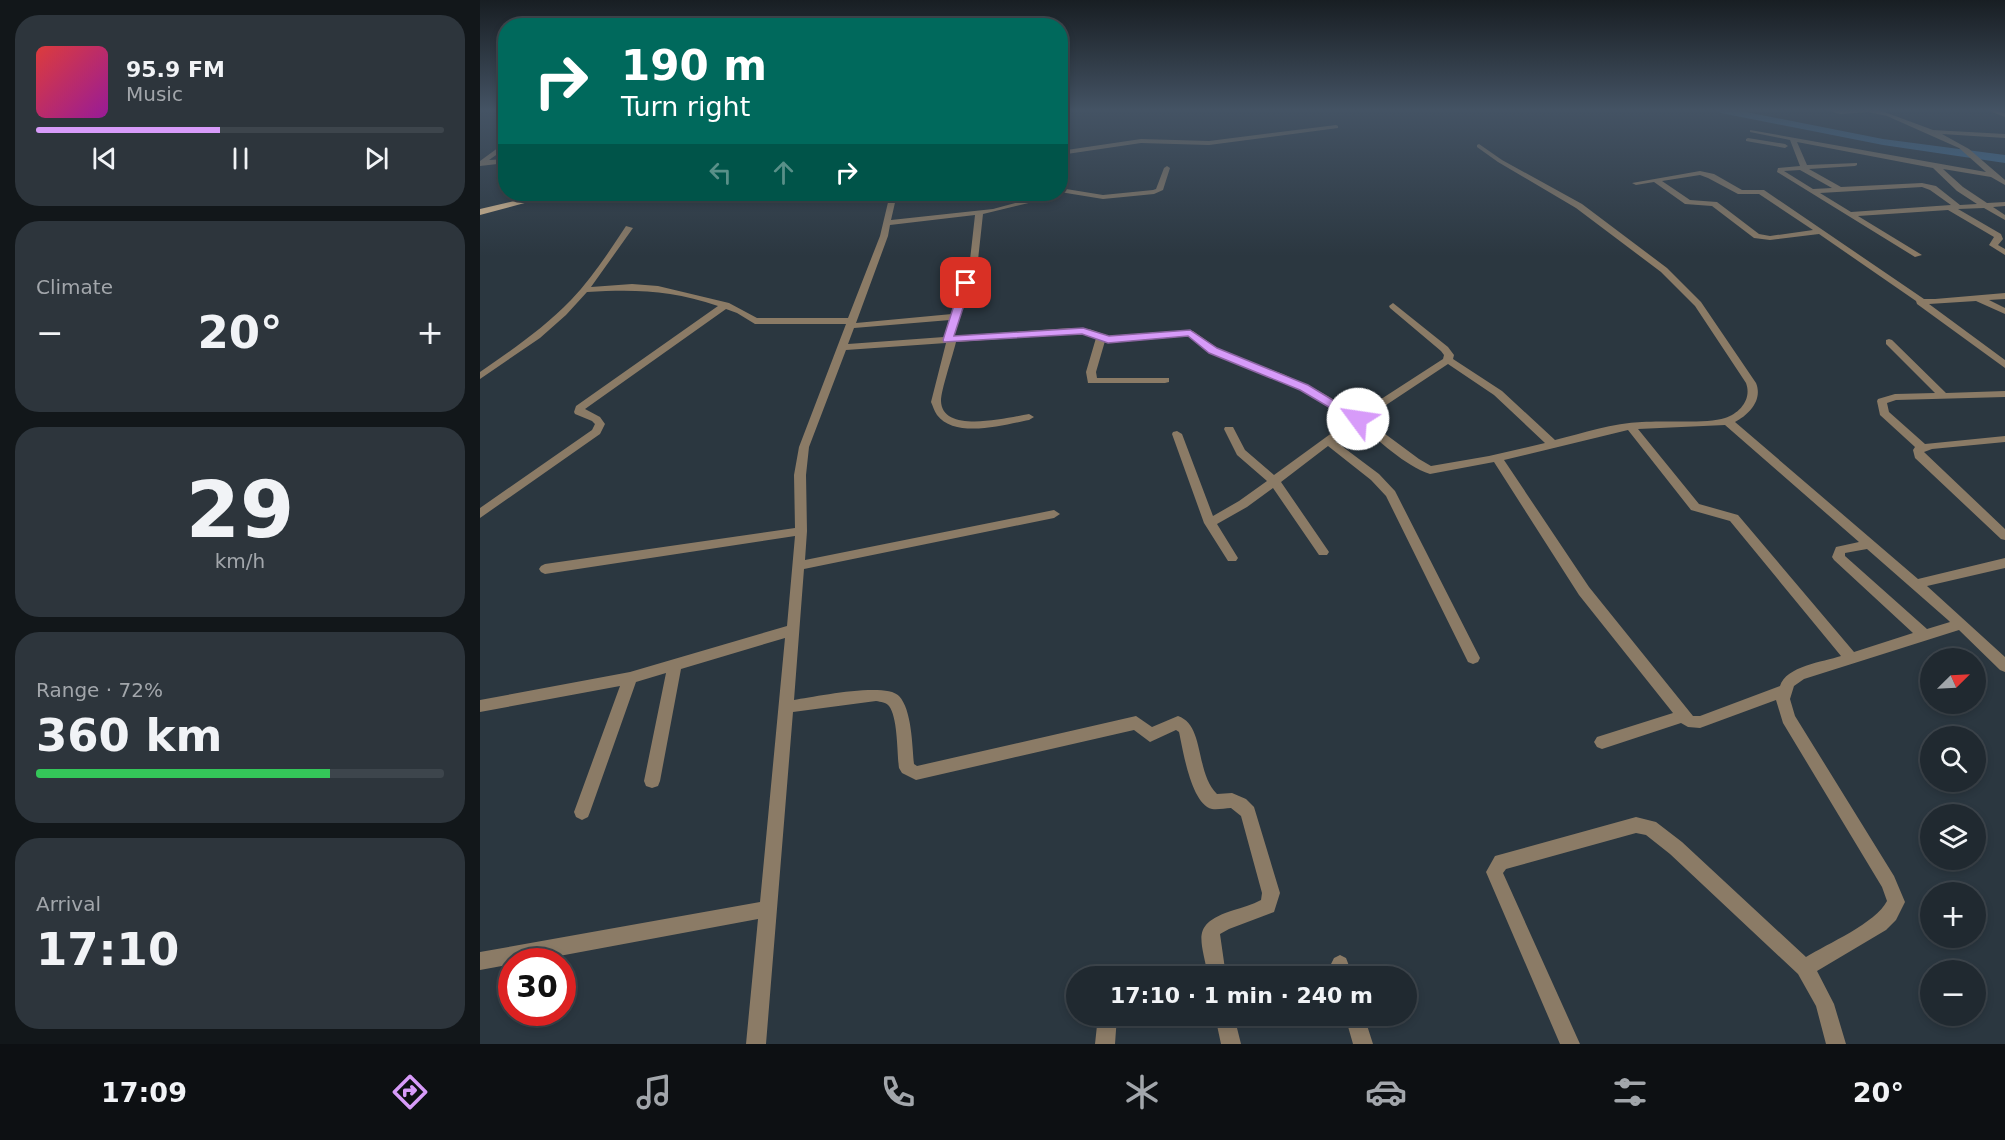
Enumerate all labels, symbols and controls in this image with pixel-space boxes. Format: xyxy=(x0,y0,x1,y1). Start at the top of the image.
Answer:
text: 190 m xyxy=(621,41,767,90)
icon: right xyxy=(522,42,600,120)
text: 95.9 FM xyxy=(126,57,225,82)
text: Music xyxy=(126,82,183,106)
text: Turn right xyxy=(621,91,750,122)
icon: previous xyxy=(88,142,121,175)
icon: pause xyxy=(224,142,257,175)
icon: next xyxy=(360,142,393,175)
icon: left xyxy=(704,156,737,189)
icon: ahead xyxy=(767,156,800,189)
icon: right xyxy=(830,156,863,189)
pin xyxy=(940,257,991,308)
icon: arrive xyxy=(949,266,982,299)
text: Climate xyxy=(36,275,113,299)
text: 20° xyxy=(197,306,283,359)
text: − xyxy=(36,313,64,352)
text: + xyxy=(416,313,444,352)
position arrow xyxy=(1326,387,1390,451)
text: 29 xyxy=(186,465,294,555)
text: km/h xyxy=(215,549,265,573)
north arrow xyxy=(1920,648,1986,714)
map controls xyxy=(1920,648,1986,1026)
text: Range · 72% xyxy=(36,678,163,702)
text: 360 km xyxy=(36,709,222,762)
button: search xyxy=(1920,726,1986,792)
button: layers xyxy=(1920,804,1986,870)
button: + xyxy=(1920,882,1986,948)
text: Arrival xyxy=(36,892,101,916)
text: 17:10 xyxy=(36,923,179,976)
speed limit sign: 30 xyxy=(498,948,576,1026)
button: − xyxy=(1920,960,1986,1026)
text: 17:10 · 1 min · 240 m xyxy=(1110,983,1373,1008)
icon: directions xyxy=(389,1071,431,1113)
icon: music xyxy=(633,1071,675,1113)
icon: phone xyxy=(877,1071,919,1113)
icon: climate xyxy=(1121,1071,1163,1113)
icon: car xyxy=(1365,1071,1407,1113)
icon: filters xyxy=(1609,1071,1651,1113)
text: 17:09 xyxy=(101,1077,187,1108)
text: 20° xyxy=(1853,1077,1904,1108)

